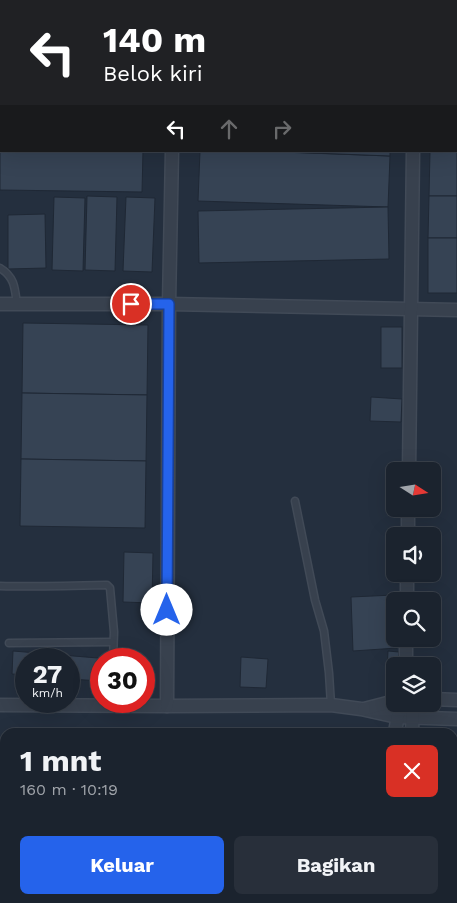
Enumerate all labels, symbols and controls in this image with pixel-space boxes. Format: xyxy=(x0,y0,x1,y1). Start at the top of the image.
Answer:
text: 140 m xyxy=(103,19,206,61)
icon: left xyxy=(20,20,85,85)
text: Belok kiri xyxy=(103,61,203,86)
icon: left xyxy=(162,115,190,143)
icon: ahead xyxy=(215,115,243,143)
icon: right xyxy=(268,115,296,143)
pin xyxy=(110,283,152,325)
icon: arrive xyxy=(117,290,145,318)
north arrow xyxy=(386,462,441,518)
map controls xyxy=(386,462,441,712)
button: sound xyxy=(386,527,441,582)
position arrow xyxy=(140,583,192,635)
button: search xyxy=(386,592,441,647)
speed limit sign: 30 xyxy=(90,648,155,713)
button: layers xyxy=(386,657,441,712)
text: 27 xyxy=(33,660,62,689)
text: km/h xyxy=(32,686,63,700)
text: 1 mnt xyxy=(20,743,101,778)
button: close xyxy=(386,745,438,797)
text: 160 m · 10:19 xyxy=(20,780,118,799)
button: Keluar xyxy=(20,836,224,894)
button: Bagikan xyxy=(234,836,438,894)

